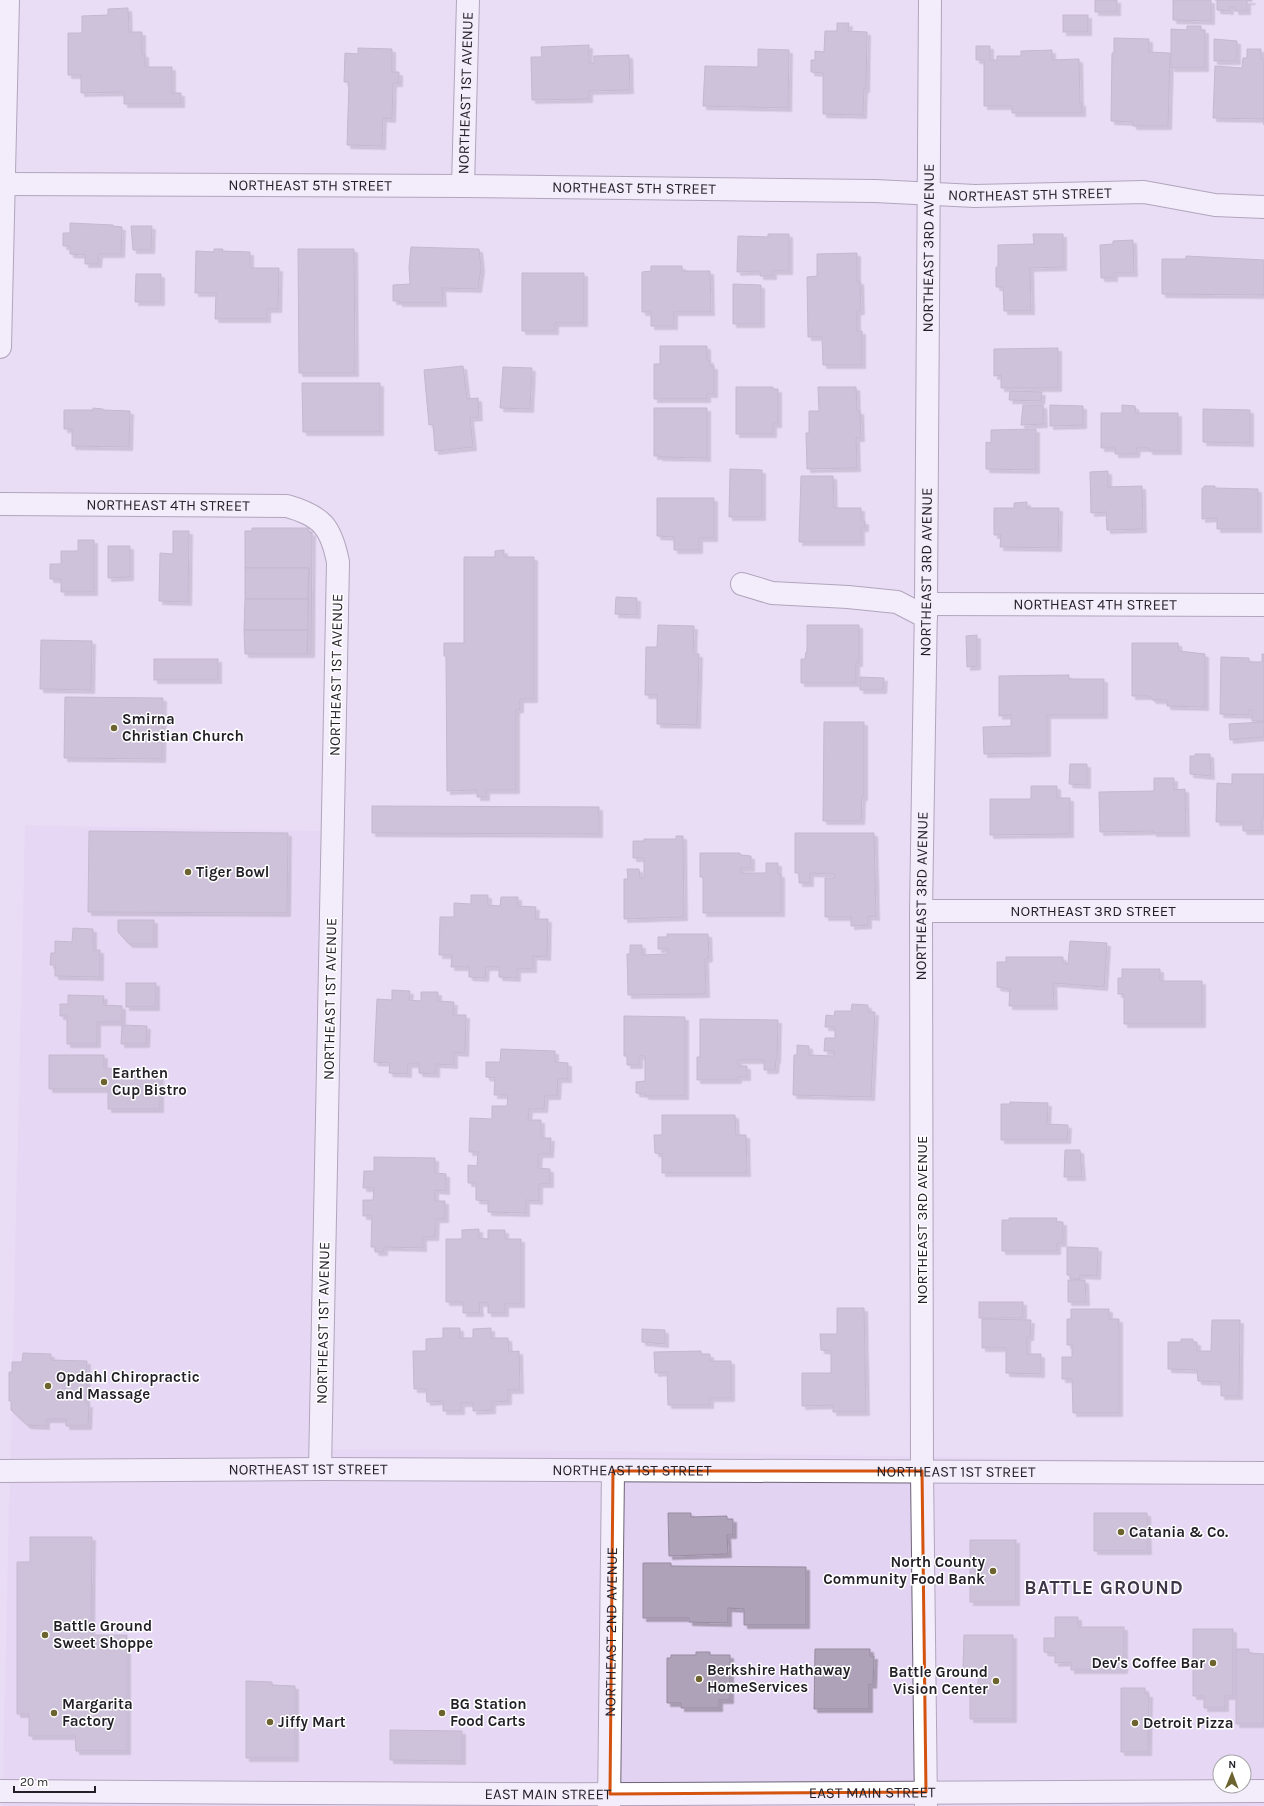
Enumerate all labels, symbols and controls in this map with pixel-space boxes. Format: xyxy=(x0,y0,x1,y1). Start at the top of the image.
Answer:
street label: NORTHEAST 1ST AVENUE xyxy=(454,12,477,175)
street label: NORTHEAST 3RD AVENUE xyxy=(919,164,938,333)
street label: NORTHEAST 5TH STREET xyxy=(228,176,392,195)
street label: NORTHEAST 5TH STREET xyxy=(552,178,716,198)
street label: NORTHEAST 5TH STREET xyxy=(948,184,1112,205)
street label: NORTHEAST 3RD AVENUE xyxy=(916,488,936,657)
street label: NORTHEAST 4TH STREET xyxy=(86,496,250,515)
street label: NORTHEAST 1ST AVENUE xyxy=(326,594,346,756)
street label: NORTHEAST 4TH STREET xyxy=(1013,595,1177,614)
place label: Smirna Christian Church xyxy=(122,710,244,745)
marker: Smirna Christian Church xyxy=(109,723,119,733)
street label: NORTHEAST 3RD AVENUE xyxy=(912,811,932,981)
place label: Tiger Bowl xyxy=(196,863,269,881)
marker: Tiger Bowl xyxy=(183,867,193,877)
street label: NORTHEAST 3RD STREET xyxy=(1010,902,1176,920)
street label: NORTHEAST 1ST AVENUE xyxy=(320,918,340,1080)
place label: Earthen Cup Bistro xyxy=(112,1064,187,1099)
marker: Earthen Cup Bistro xyxy=(99,1077,109,1087)
street label: NORTHEAST 3RD AVENUE xyxy=(913,1136,931,1304)
street label: NORTHEAST 1ST AVENUE xyxy=(313,1242,333,1404)
place label: Opdahl Chiropractic and Massage xyxy=(56,1368,200,1403)
marker: Opdahl Chiropractic and Massage xyxy=(43,1381,53,1391)
street label: NORTHEAST 1ST STREET xyxy=(228,1460,388,1479)
street label: NORTHEAST 1ST STREET xyxy=(552,1461,712,1480)
street label: NORTHEAST 1ST STREET xyxy=(876,1462,1036,1481)
place label: Catania & Co. xyxy=(1129,1523,1228,1541)
marker: Catania & Co. xyxy=(1116,1527,1126,1537)
street label: NORTHEAST 2ND AVENUE xyxy=(601,1547,621,1717)
place label: North County Community Food Bank xyxy=(823,1553,985,1588)
marker: North County Community Food Bank xyxy=(988,1566,998,1576)
district label: BATTLE GROUND xyxy=(1024,1577,1184,1599)
place label: Battle Ground Sweet Shoppe xyxy=(53,1617,153,1652)
marker: Battle Ground Sweet Shoppe xyxy=(40,1630,50,1640)
place label: Dev's Coffee Bar xyxy=(1091,1654,1205,1672)
marker: Dev's Coffee Bar xyxy=(1208,1658,1218,1668)
place label: Berkshire Hathaway HomeServices xyxy=(707,1661,851,1696)
place label: Battle Ground Vision Center xyxy=(889,1663,988,1698)
marker: Berkshire Hathaway HomeServices xyxy=(694,1674,704,1684)
marker: Battle Ground Vision Center xyxy=(991,1676,1001,1686)
place label: Margarita Factory xyxy=(62,1695,133,1730)
place label: BG Station Food Carts xyxy=(450,1695,527,1730)
marker: Margarita Factory xyxy=(49,1708,59,1718)
marker: BG Station Food Carts xyxy=(437,1708,447,1718)
place label: Jiffy Mart xyxy=(278,1713,346,1731)
place label: Detroit Pizza xyxy=(1143,1714,1233,1732)
marker: Jiffy Mart xyxy=(265,1717,275,1727)
marker: Detroit Pizza xyxy=(1130,1718,1140,1728)
north arrow xyxy=(1212,1754,1252,1794)
text: N xyxy=(1228,1758,1236,1771)
scale bar xyxy=(14,1768,95,1794)
text: 20 m xyxy=(20,1775,48,1789)
street label: EAST MAIN STREET xyxy=(809,1783,936,1802)
street label: EAST MAIN STREET xyxy=(485,1785,612,1803)

